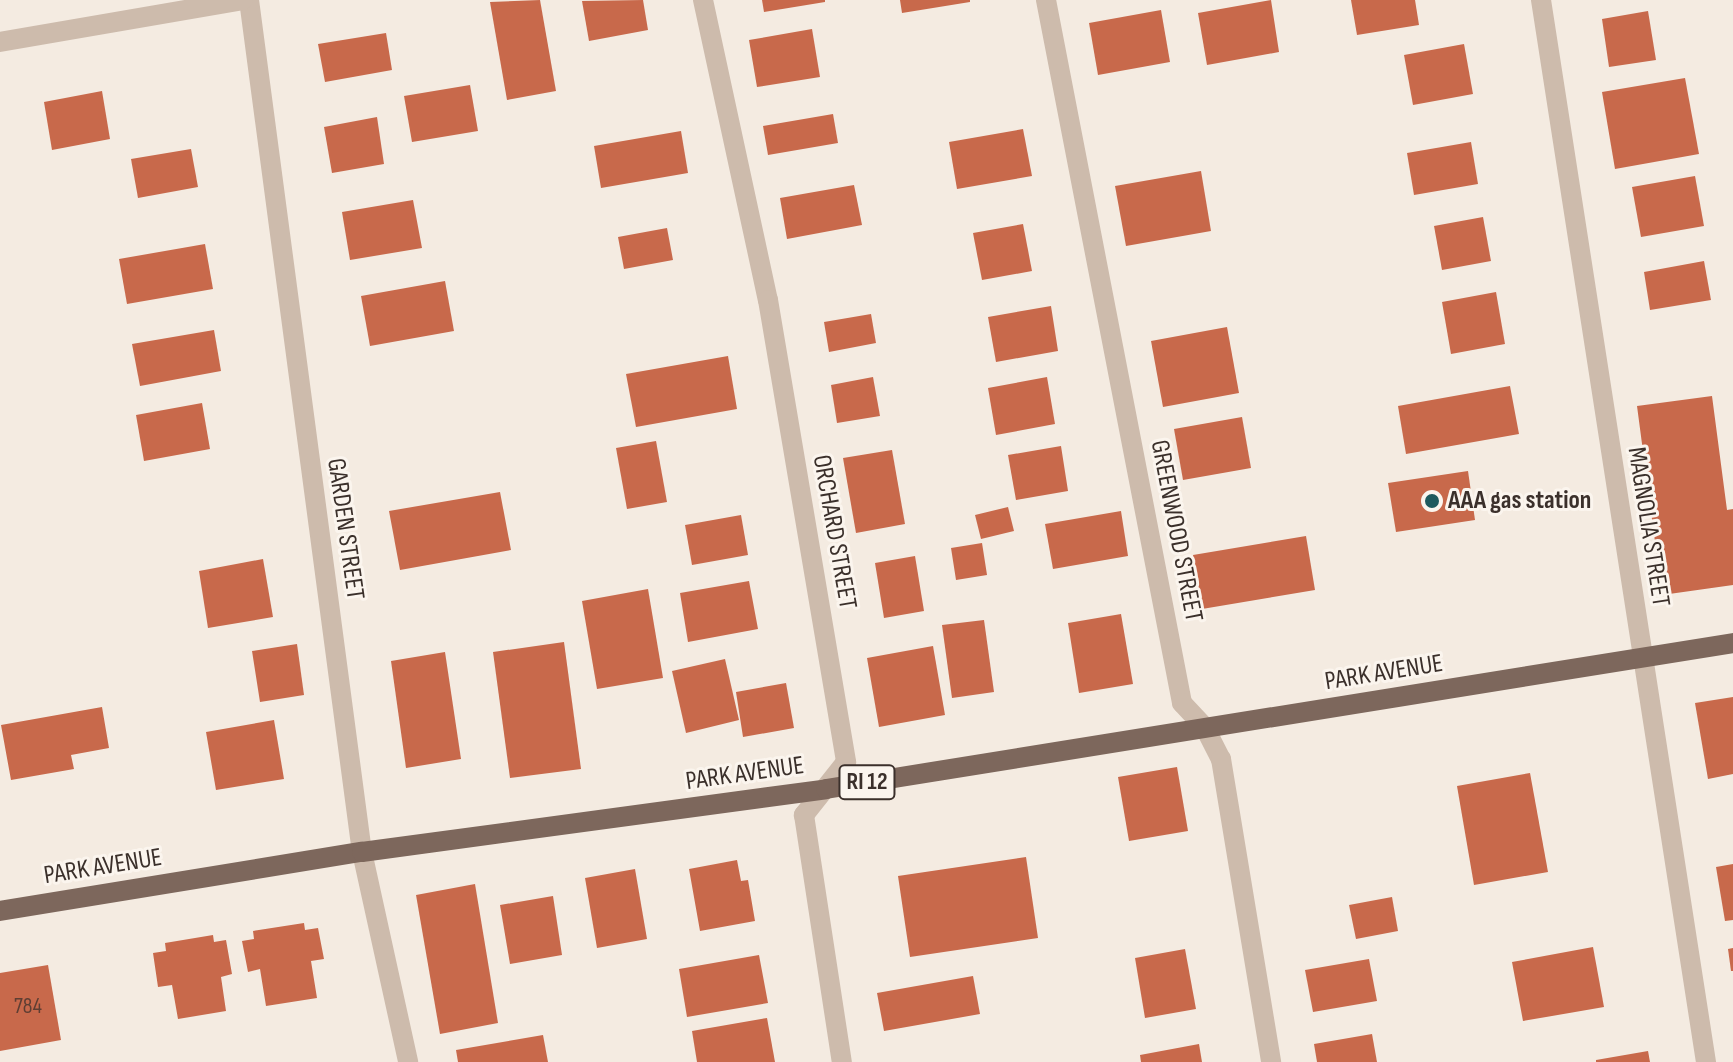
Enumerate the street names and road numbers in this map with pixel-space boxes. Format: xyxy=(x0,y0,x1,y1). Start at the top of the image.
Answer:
street label: GREENWOOD STREET xyxy=(1143,437,1209,625)
street label: MAGNOLIA STREET xyxy=(1620,445,1676,609)
street label: ORCHARD STREET xyxy=(805,452,863,612)
street label: GARDEN STREET xyxy=(320,456,370,602)
street label: PARK AVENUE xyxy=(1323,648,1445,698)
street label: PARK AVENUE xyxy=(684,750,806,798)
road number: RI 12 xyxy=(837,762,897,802)
street label: PARK AVENUE xyxy=(42,842,164,892)

